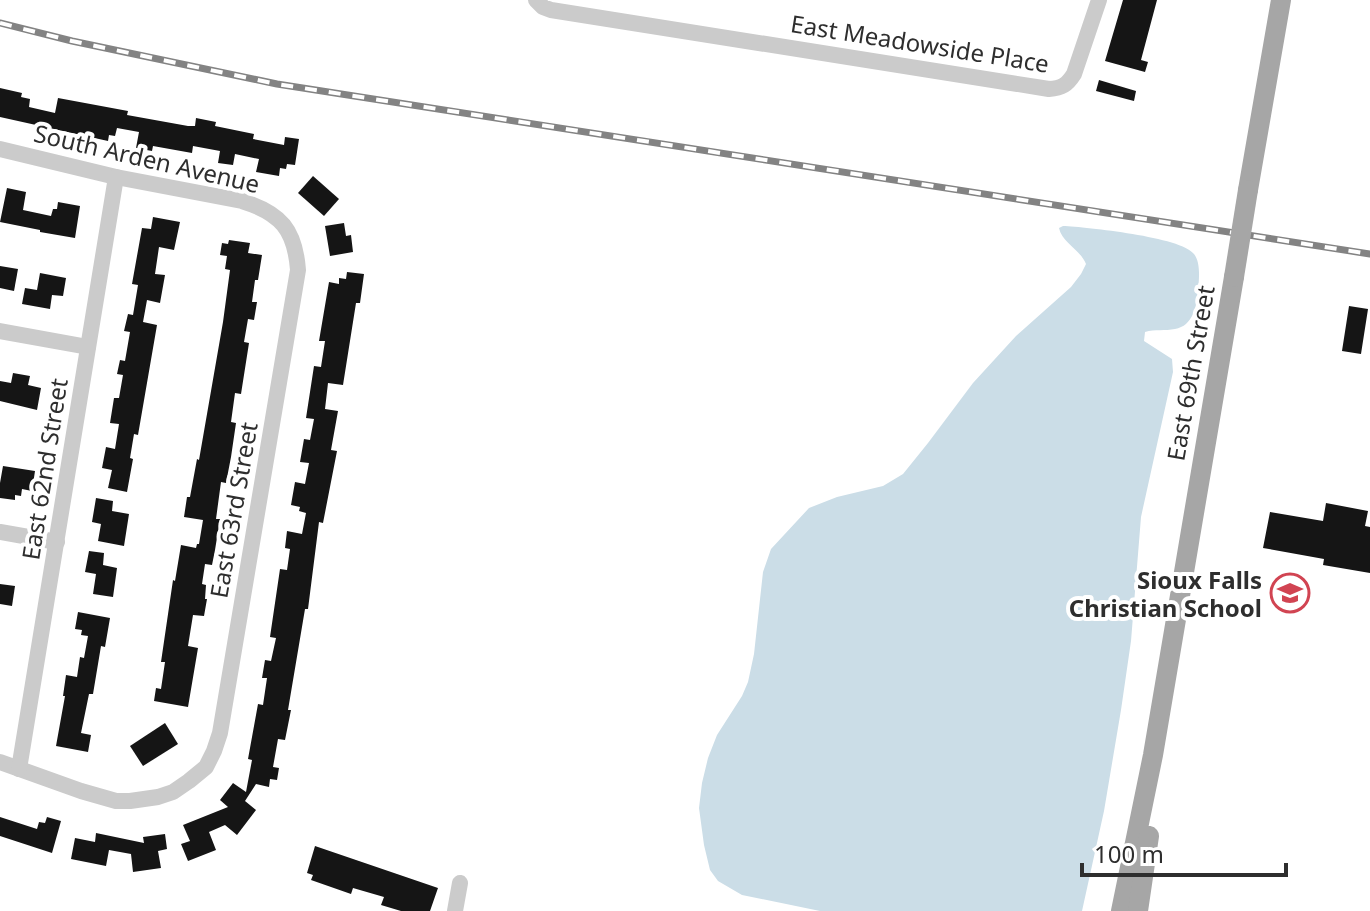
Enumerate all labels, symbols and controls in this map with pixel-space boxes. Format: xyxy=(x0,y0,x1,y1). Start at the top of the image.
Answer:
street label: East Meadowside Place xyxy=(788,6,1052,80)
street label: South Arden Avenue xyxy=(31,116,263,200)
street label: East 69th Street xyxy=(1158,282,1222,463)
street label: East 62nd Street xyxy=(13,375,75,562)
street label: East 63rd Street xyxy=(201,419,265,601)
place label: Sioux Falls Christian School xyxy=(1069,563,1262,624)
school or university icon: Sioux Falls Christian School xyxy=(1269,572,1311,614)
scale bar xyxy=(1082,827,1286,877)
text: 100 m xyxy=(1094,837,1164,870)

